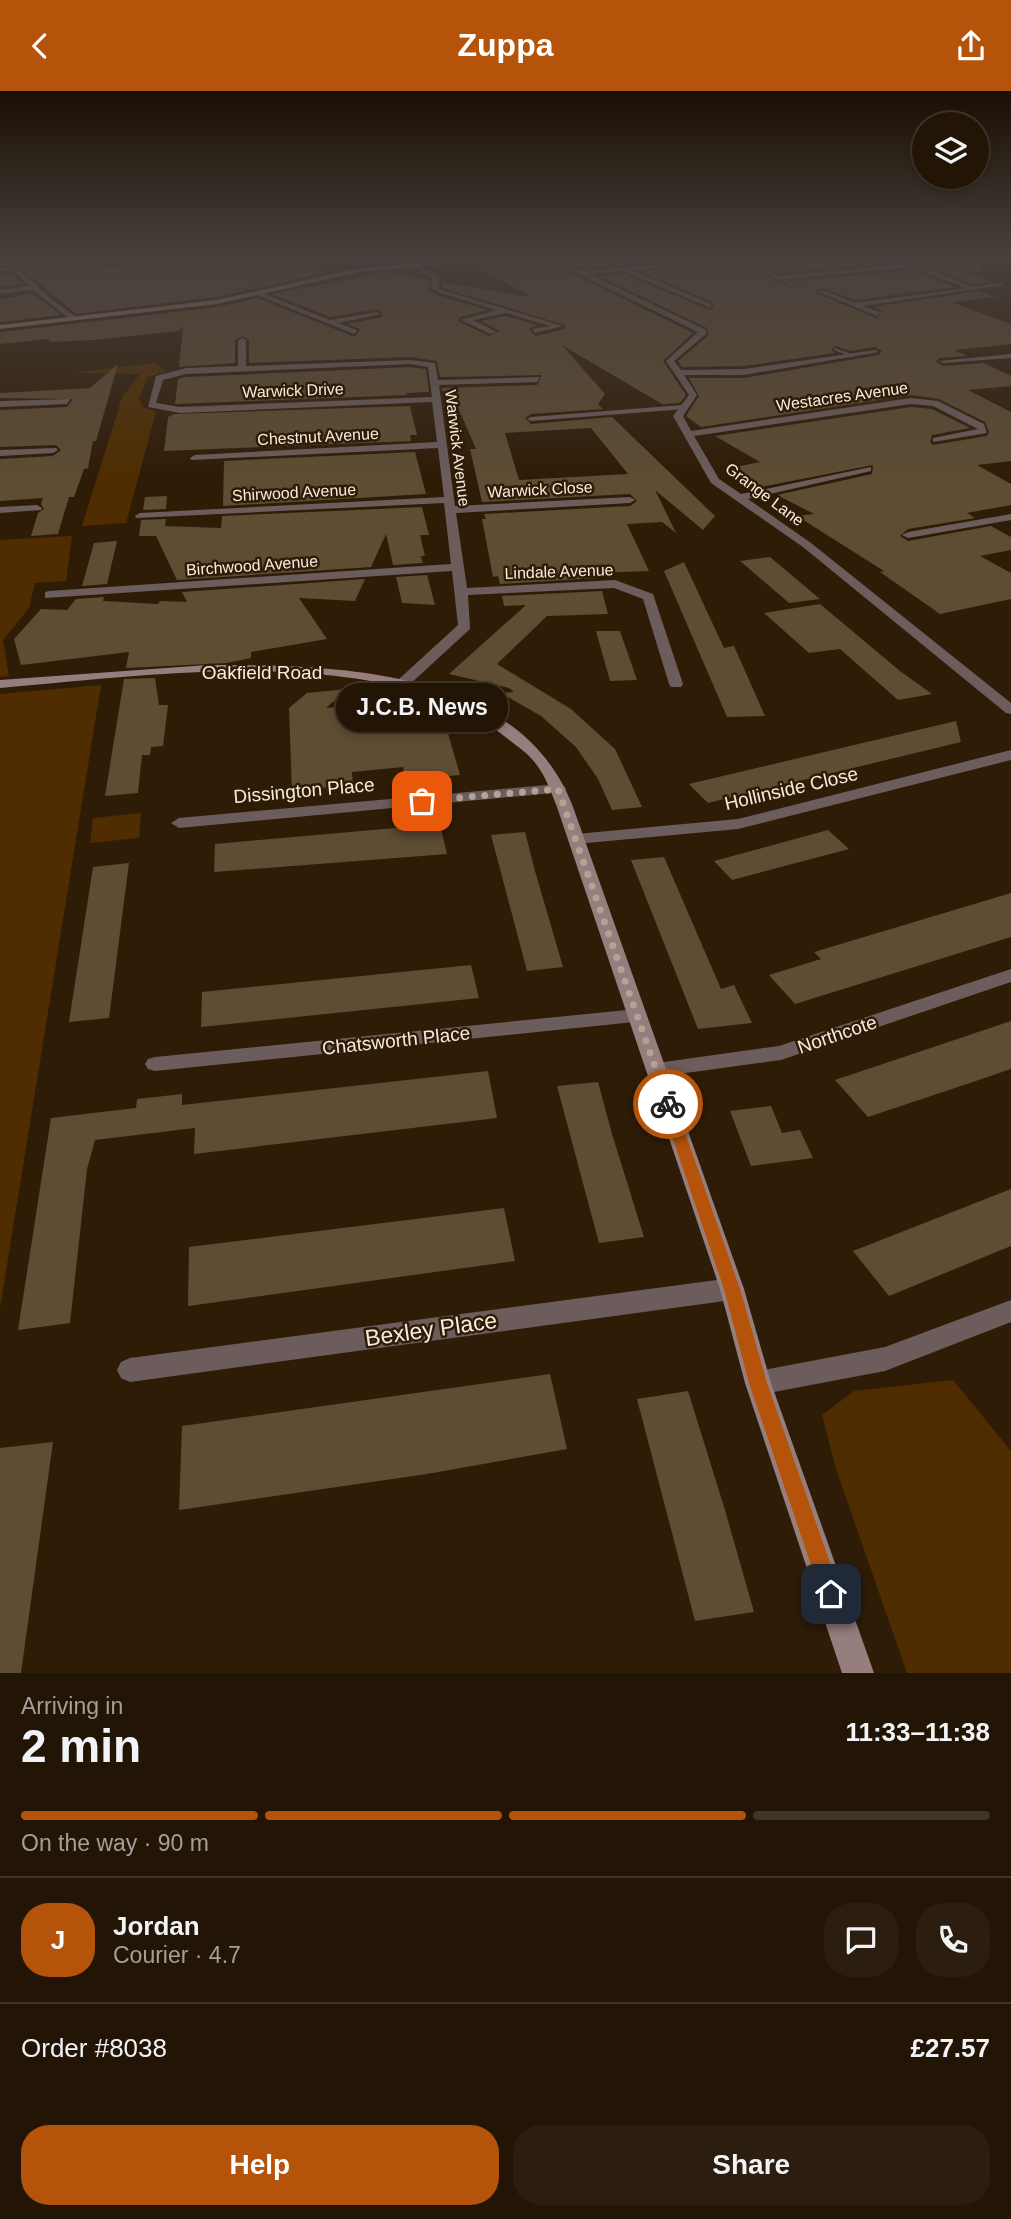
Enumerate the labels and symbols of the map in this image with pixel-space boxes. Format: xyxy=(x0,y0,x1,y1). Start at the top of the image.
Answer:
street label: Westacres Avenue xyxy=(775,379,909,414)
street label: Warwick Drive xyxy=(242,380,344,401)
street label: Warwick Avenue xyxy=(442,389,473,507)
street label: Chestnut Avenue xyxy=(257,425,379,448)
street label: Grange Lane xyxy=(722,460,807,529)
street label: Warwick Close xyxy=(487,478,593,501)
street label: Shirwood Avenue xyxy=(232,481,357,504)
street label: Birchwood Avenue xyxy=(185,552,319,579)
street label: Lindale Avenue xyxy=(504,561,614,582)
street label: Oakfield Road xyxy=(202,662,322,683)
callout: J.C.B. News xyxy=(336,682,508,731)
street label: Hollinside Close xyxy=(722,763,860,814)
pin xyxy=(392,771,452,831)
street label: Dissington Place xyxy=(233,774,375,807)
street label: Northcote xyxy=(795,1011,880,1058)
street label: Chatsworth Place xyxy=(321,1022,471,1059)
courier xyxy=(633,1069,703,1139)
street label: Bexley Place xyxy=(363,1307,499,1351)
pin xyxy=(801,1564,861,1624)

